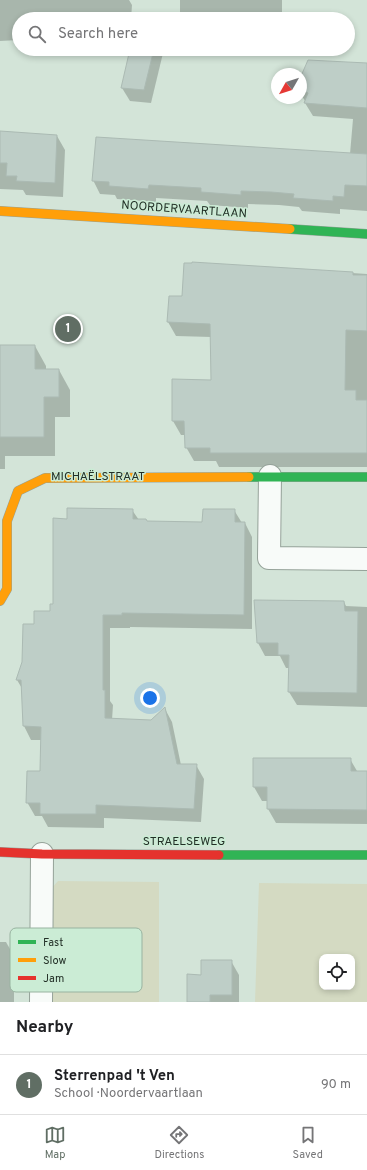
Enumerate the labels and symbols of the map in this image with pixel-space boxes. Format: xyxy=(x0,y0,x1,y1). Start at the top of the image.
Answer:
north arrow xyxy=(271,68,307,104)
street label: NOORDERVAARTLAAN xyxy=(121,198,247,222)
pin: 1 xyxy=(55,314,81,344)
street label: MICHAËLSTRAAT xyxy=(51,469,145,485)
your location xyxy=(140,688,160,708)
street label: STRAELSEWEG xyxy=(143,834,225,850)
legend xyxy=(10,928,142,992)
text: Fast xyxy=(43,936,63,950)
text: Slow xyxy=(43,954,66,968)
text: Jam xyxy=(43,972,64,986)

